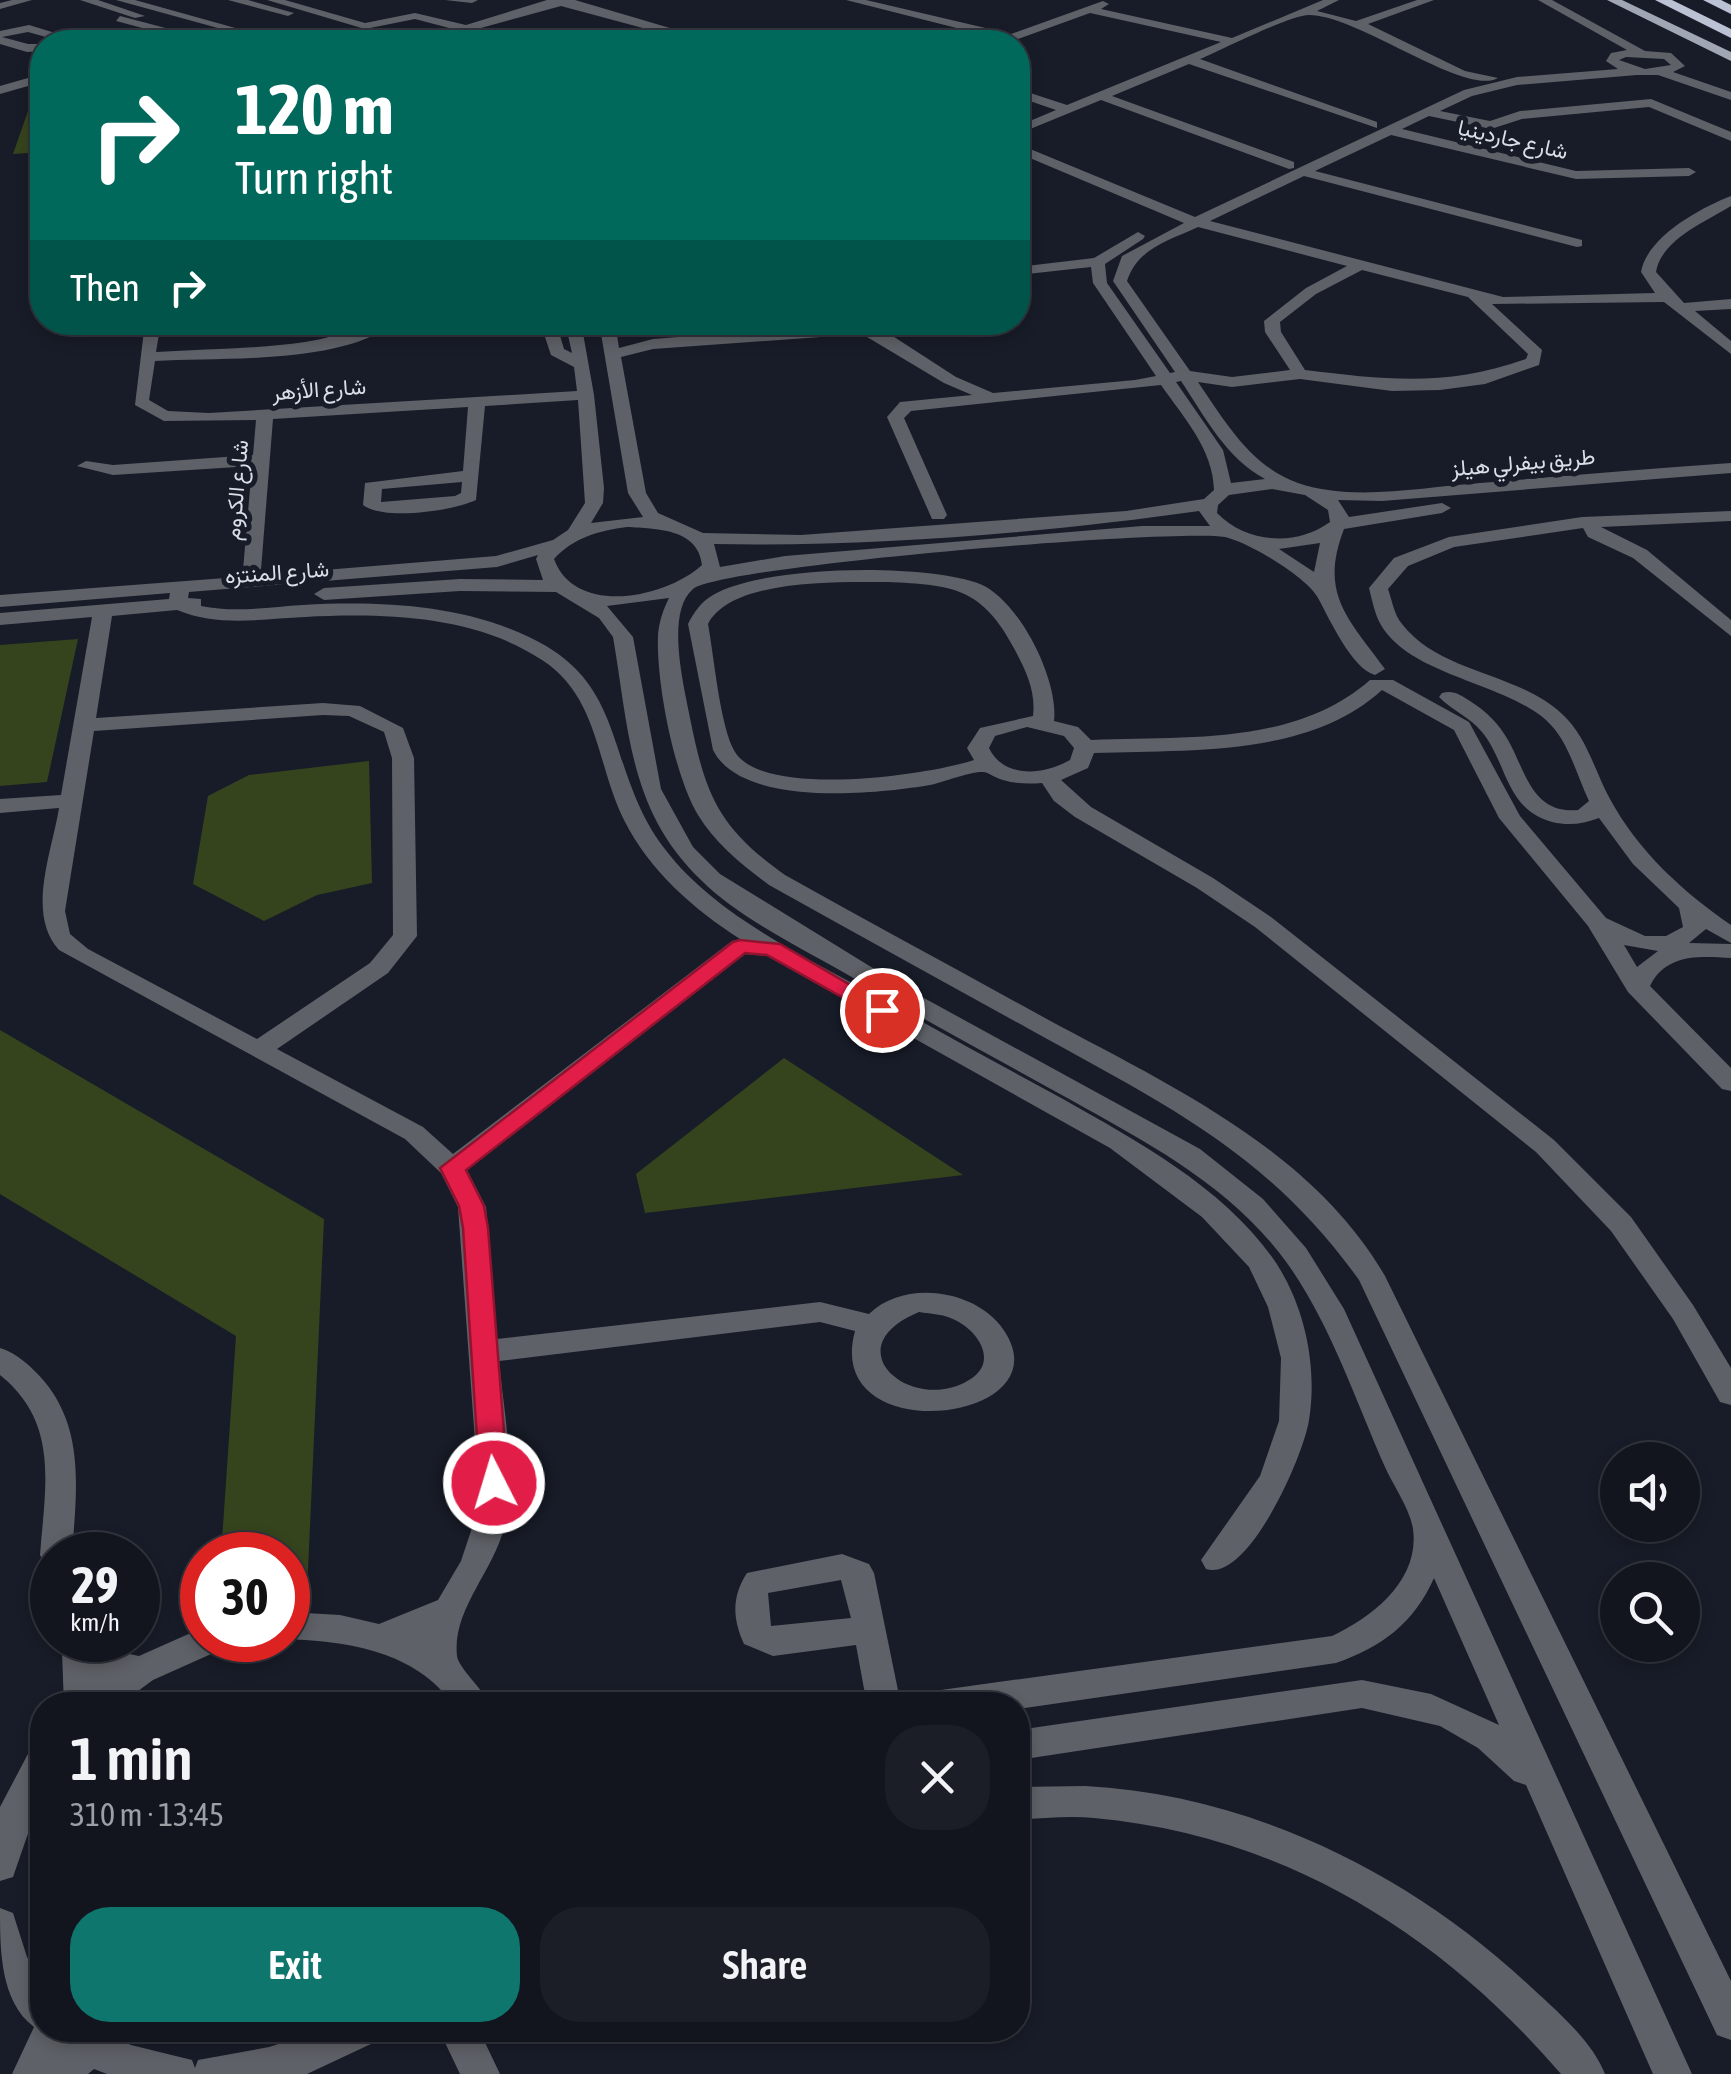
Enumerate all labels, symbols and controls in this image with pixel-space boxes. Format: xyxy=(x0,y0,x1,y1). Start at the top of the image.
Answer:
text: 120 m xyxy=(235,69,394,149)
icon: right xyxy=(70,70,200,200)
street label: شارع جاردينيا xyxy=(1455,114,1571,166)
text: Turn right xyxy=(235,152,393,204)
icon: right xyxy=(160,260,215,315)
text: Then xyxy=(70,266,140,309)
street label: شارع الأزهر xyxy=(270,373,367,407)
street label: شارع الكروم xyxy=(219,439,255,542)
street label: طريق بيفرلي هيلز xyxy=(1449,443,1597,487)
street label: شارع المنتزه xyxy=(224,555,330,591)
pin xyxy=(840,968,925,1053)
icon: arrive xyxy=(855,983,910,1038)
position arrow xyxy=(442,1431,546,1535)
map controls xyxy=(1600,1442,1700,1662)
button: sound xyxy=(1600,1442,1700,1542)
speed limit sign: 30 xyxy=(180,1532,310,1662)
text: 29 xyxy=(71,1556,118,1614)
button: search xyxy=(1600,1562,1700,1662)
text: km/h xyxy=(70,1608,120,1636)
text: 1 min xyxy=(70,1724,193,1793)
button: close xyxy=(885,1725,990,1830)
text: 310 m · 13:45 xyxy=(70,1796,224,1833)
button: Exit xyxy=(70,1907,520,2022)
button: Share xyxy=(540,1907,990,2022)

